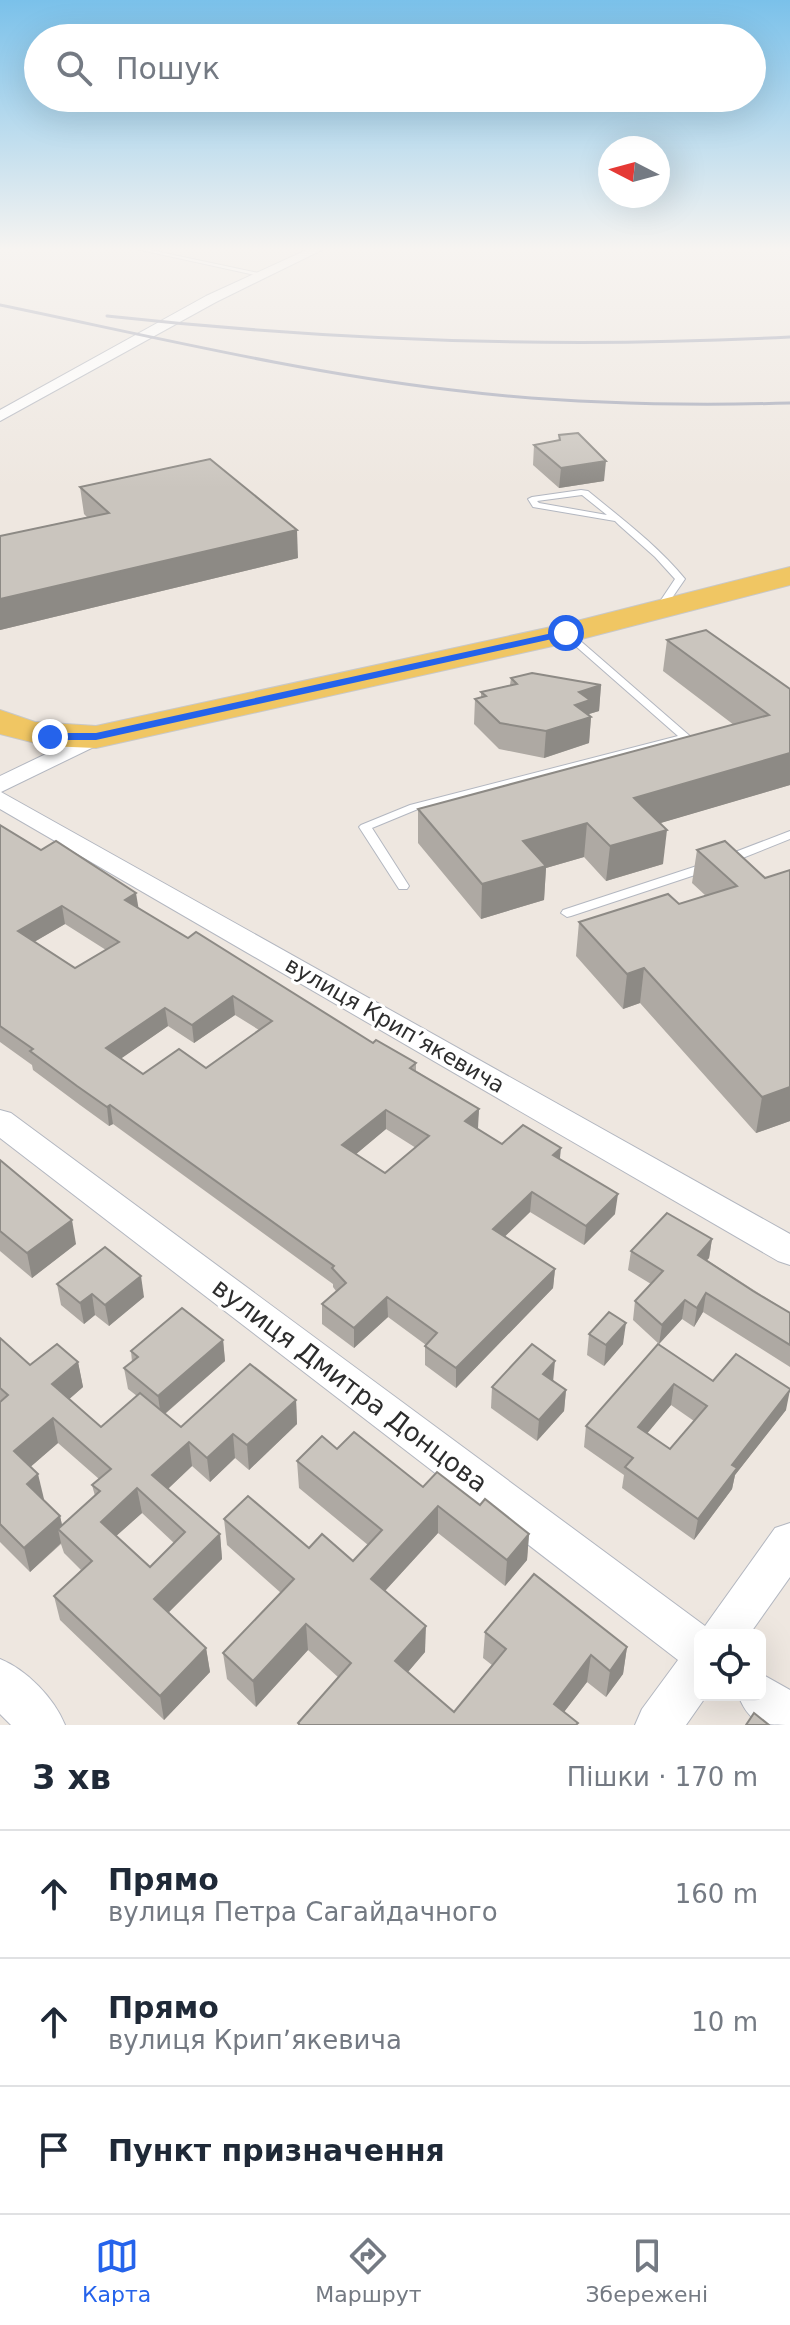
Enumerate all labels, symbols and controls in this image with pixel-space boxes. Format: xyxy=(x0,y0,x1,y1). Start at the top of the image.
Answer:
search box xyxy=(24,24,766,112)
icon: search xyxy=(52,46,96,90)
text: Пошук xyxy=(116,51,220,86)
north arrow xyxy=(598,136,670,208)
route start xyxy=(548,615,584,651)
route end xyxy=(32,719,68,755)
street label: вулиця Крипʼякевича xyxy=(281,952,509,1098)
street label: вулиця Дмитра Донцова xyxy=(207,1272,493,1498)
map controls xyxy=(694,1629,766,1701)
button: locate xyxy=(694,1629,766,1701)
text: 3 хв xyxy=(32,1757,111,1797)
text: Пішки · 170 m xyxy=(567,1762,758,1792)
text: Прямо xyxy=(108,1862,219,1897)
icon: ahead xyxy=(32,1872,76,1916)
text: 160 m xyxy=(675,1879,758,1909)
text: вулиця Петра Сагайдачного xyxy=(108,1897,498,1927)
text: Прямо xyxy=(108,1990,219,2025)
icon: ahead xyxy=(32,2000,76,2044)
text: 10 m xyxy=(691,2007,758,2037)
text: вулиця Крипʼякевича xyxy=(108,2025,402,2055)
icon: arrive xyxy=(32,2128,76,2172)
text: Пункт призначення xyxy=(108,2133,445,2168)
tab: Карта xyxy=(82,2234,151,2307)
tab: Маршрут xyxy=(315,2234,422,2307)
tab: Збережені xyxy=(585,2234,708,2307)

